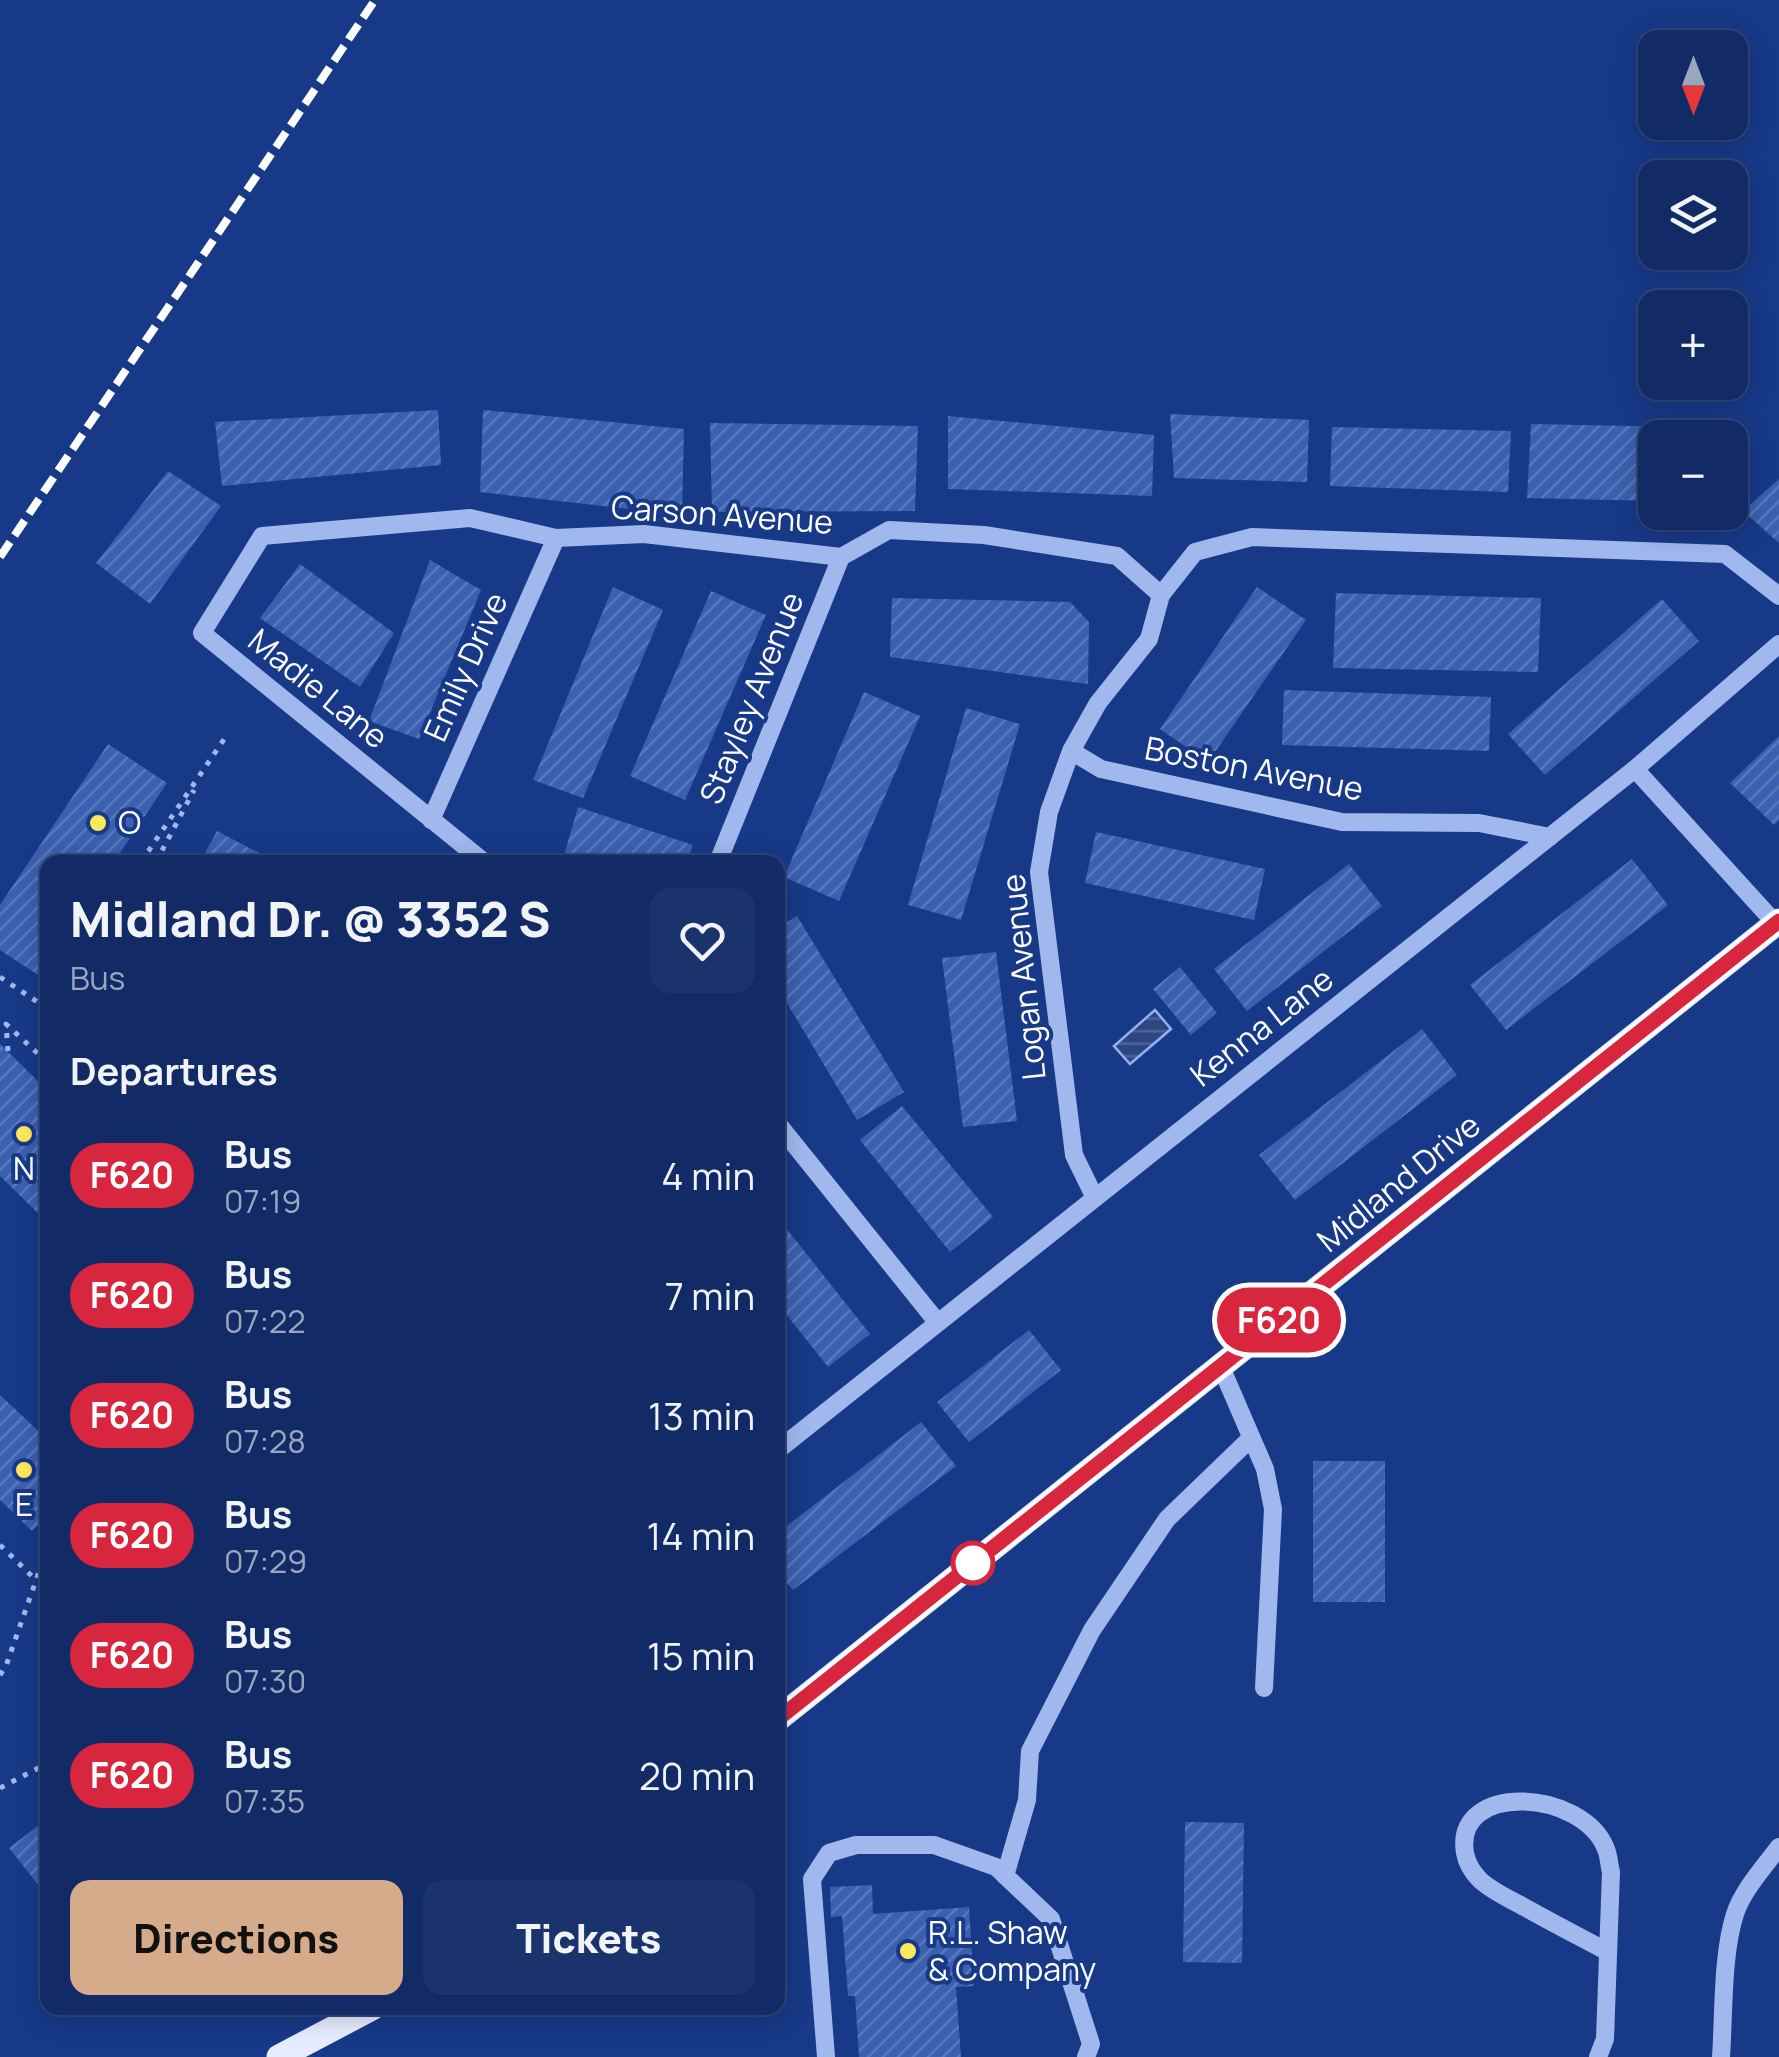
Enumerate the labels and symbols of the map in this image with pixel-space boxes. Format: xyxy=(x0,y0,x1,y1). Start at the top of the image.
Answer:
north arrow xyxy=(1638,30,1748,140)
street label: Carson Avenue xyxy=(610,484,834,544)
street label: Emily Drive xyxy=(413,585,517,748)
street label: Stayley Avenue xyxy=(689,585,814,810)
street label: Madie Lane xyxy=(240,618,398,758)
street label: Boston Avenue xyxy=(1141,725,1367,811)
place label: O xyxy=(118,800,141,844)
marker: O xyxy=(87,812,109,834)
street label: Logan Avenue xyxy=(990,872,1056,1082)
street label: Kenna Lane xyxy=(1181,957,1342,1096)
street label: Midland Drive xyxy=(1308,1103,1489,1262)
marker: N xyxy=(13,1123,35,1145)
place label: N xyxy=(13,1146,35,1190)
line badge: F620 xyxy=(1209,1288,1349,1352)
marker: E xyxy=(13,1459,35,1481)
place label: E xyxy=(15,1482,33,1526)
unlabelled marker xyxy=(952,1542,994,1584)
place label: R.L. Shaw & Company xyxy=(928,1910,1096,1991)
marker: R.L. Shaw & Company xyxy=(897,1940,919,1962)

